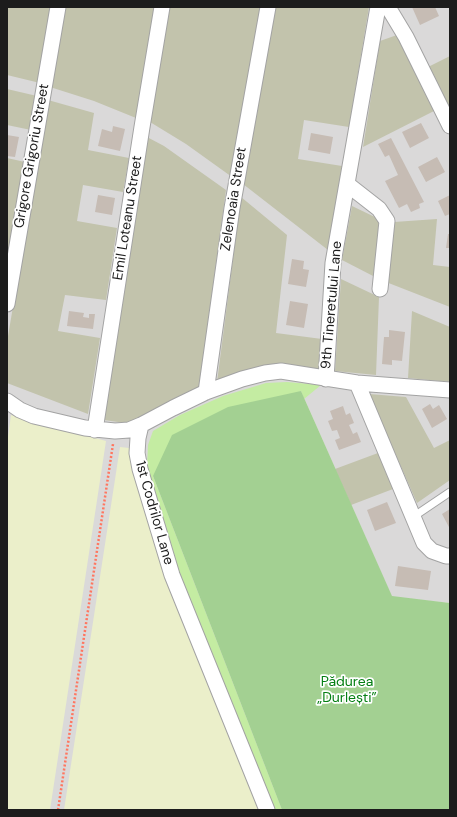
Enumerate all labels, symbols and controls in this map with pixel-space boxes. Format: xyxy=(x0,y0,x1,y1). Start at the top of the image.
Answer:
street label: Grigore Grigoriu Street xyxy=(11,82,53,230)
street label: Zelenoaia Street xyxy=(217,146,251,252)
street label: Emil Loteanu Street xyxy=(110,154,146,282)
street label: 9th Tineretului Lane xyxy=(318,240,346,370)
street label: 1st Codrilor Lane xyxy=(131,459,177,567)
park label: Pădurea „Durlești” xyxy=(317,674,377,706)

